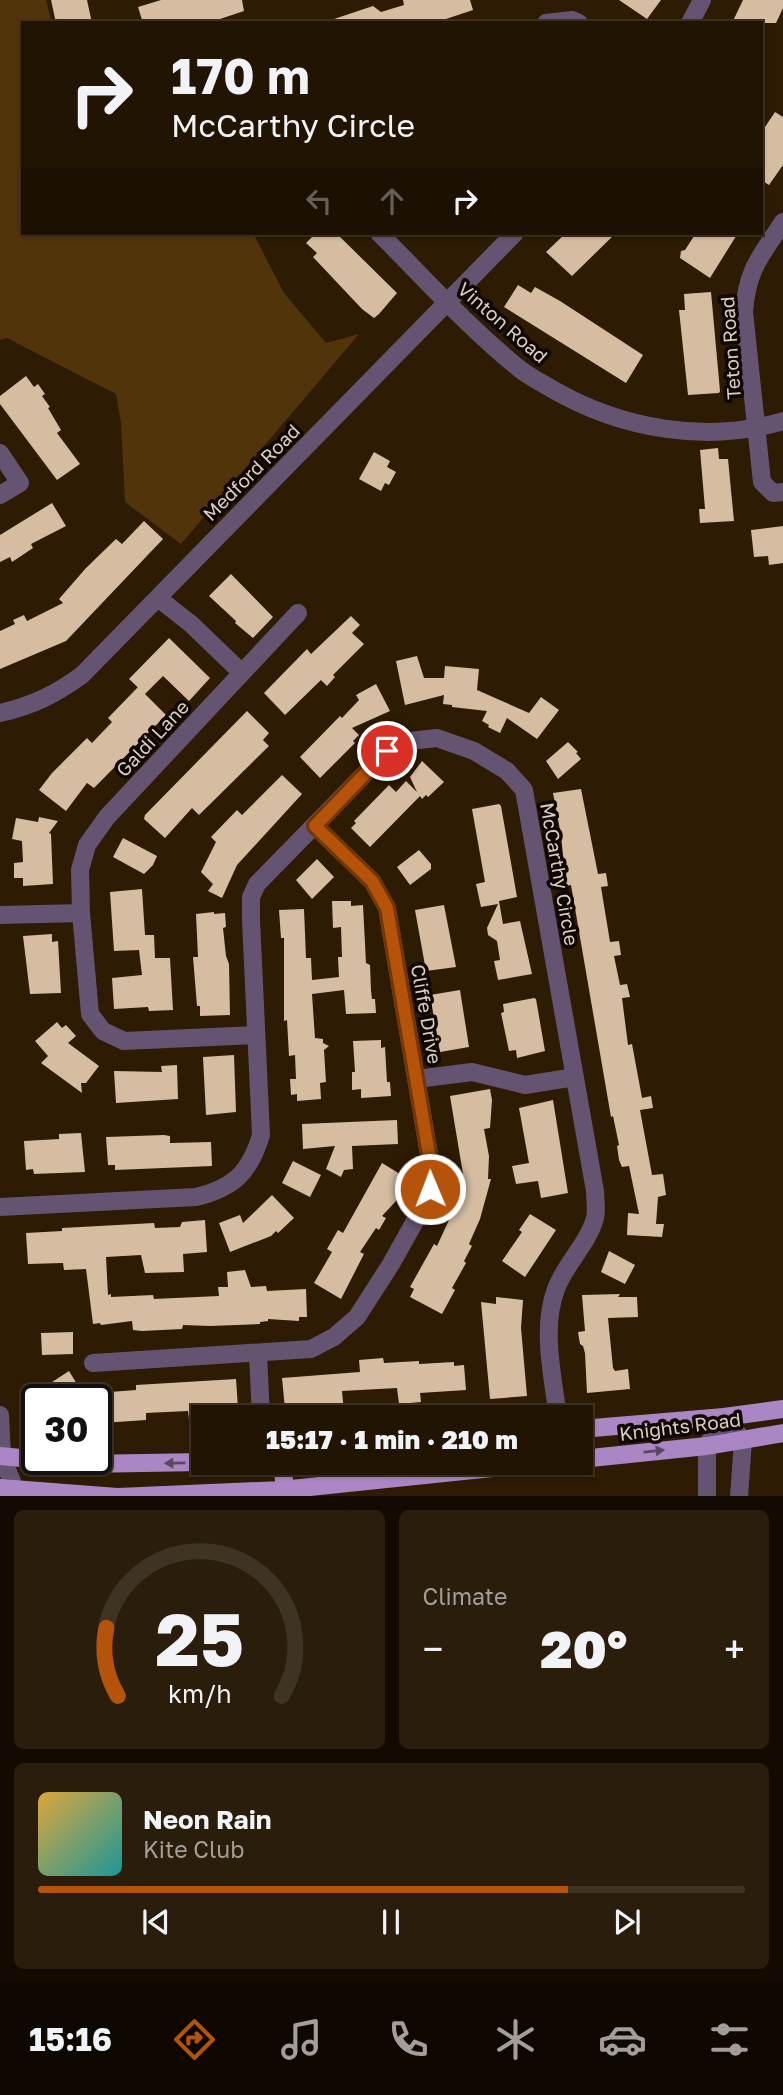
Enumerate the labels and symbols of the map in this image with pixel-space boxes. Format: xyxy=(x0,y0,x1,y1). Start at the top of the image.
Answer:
street label: Vinton Road xyxy=(453,277,553,367)
street label: Teton Road xyxy=(715,296,745,400)
street label: Medford Road xyxy=(198,419,304,525)
street label: Galdi Lane xyxy=(111,695,193,781)
pin xyxy=(357,721,417,781)
street label: McCarthy Circle xyxy=(536,801,584,947)
street label: Cliffe Drive xyxy=(407,962,447,1066)
position arrow xyxy=(393,1152,467,1226)
speed limit sign: 30 xyxy=(21,1384,112,1475)
street label: Knights Road xyxy=(618,1407,742,1445)
one-way arrow xyxy=(643,1446,665,1457)
one-way arrow xyxy=(164,1457,186,1469)

